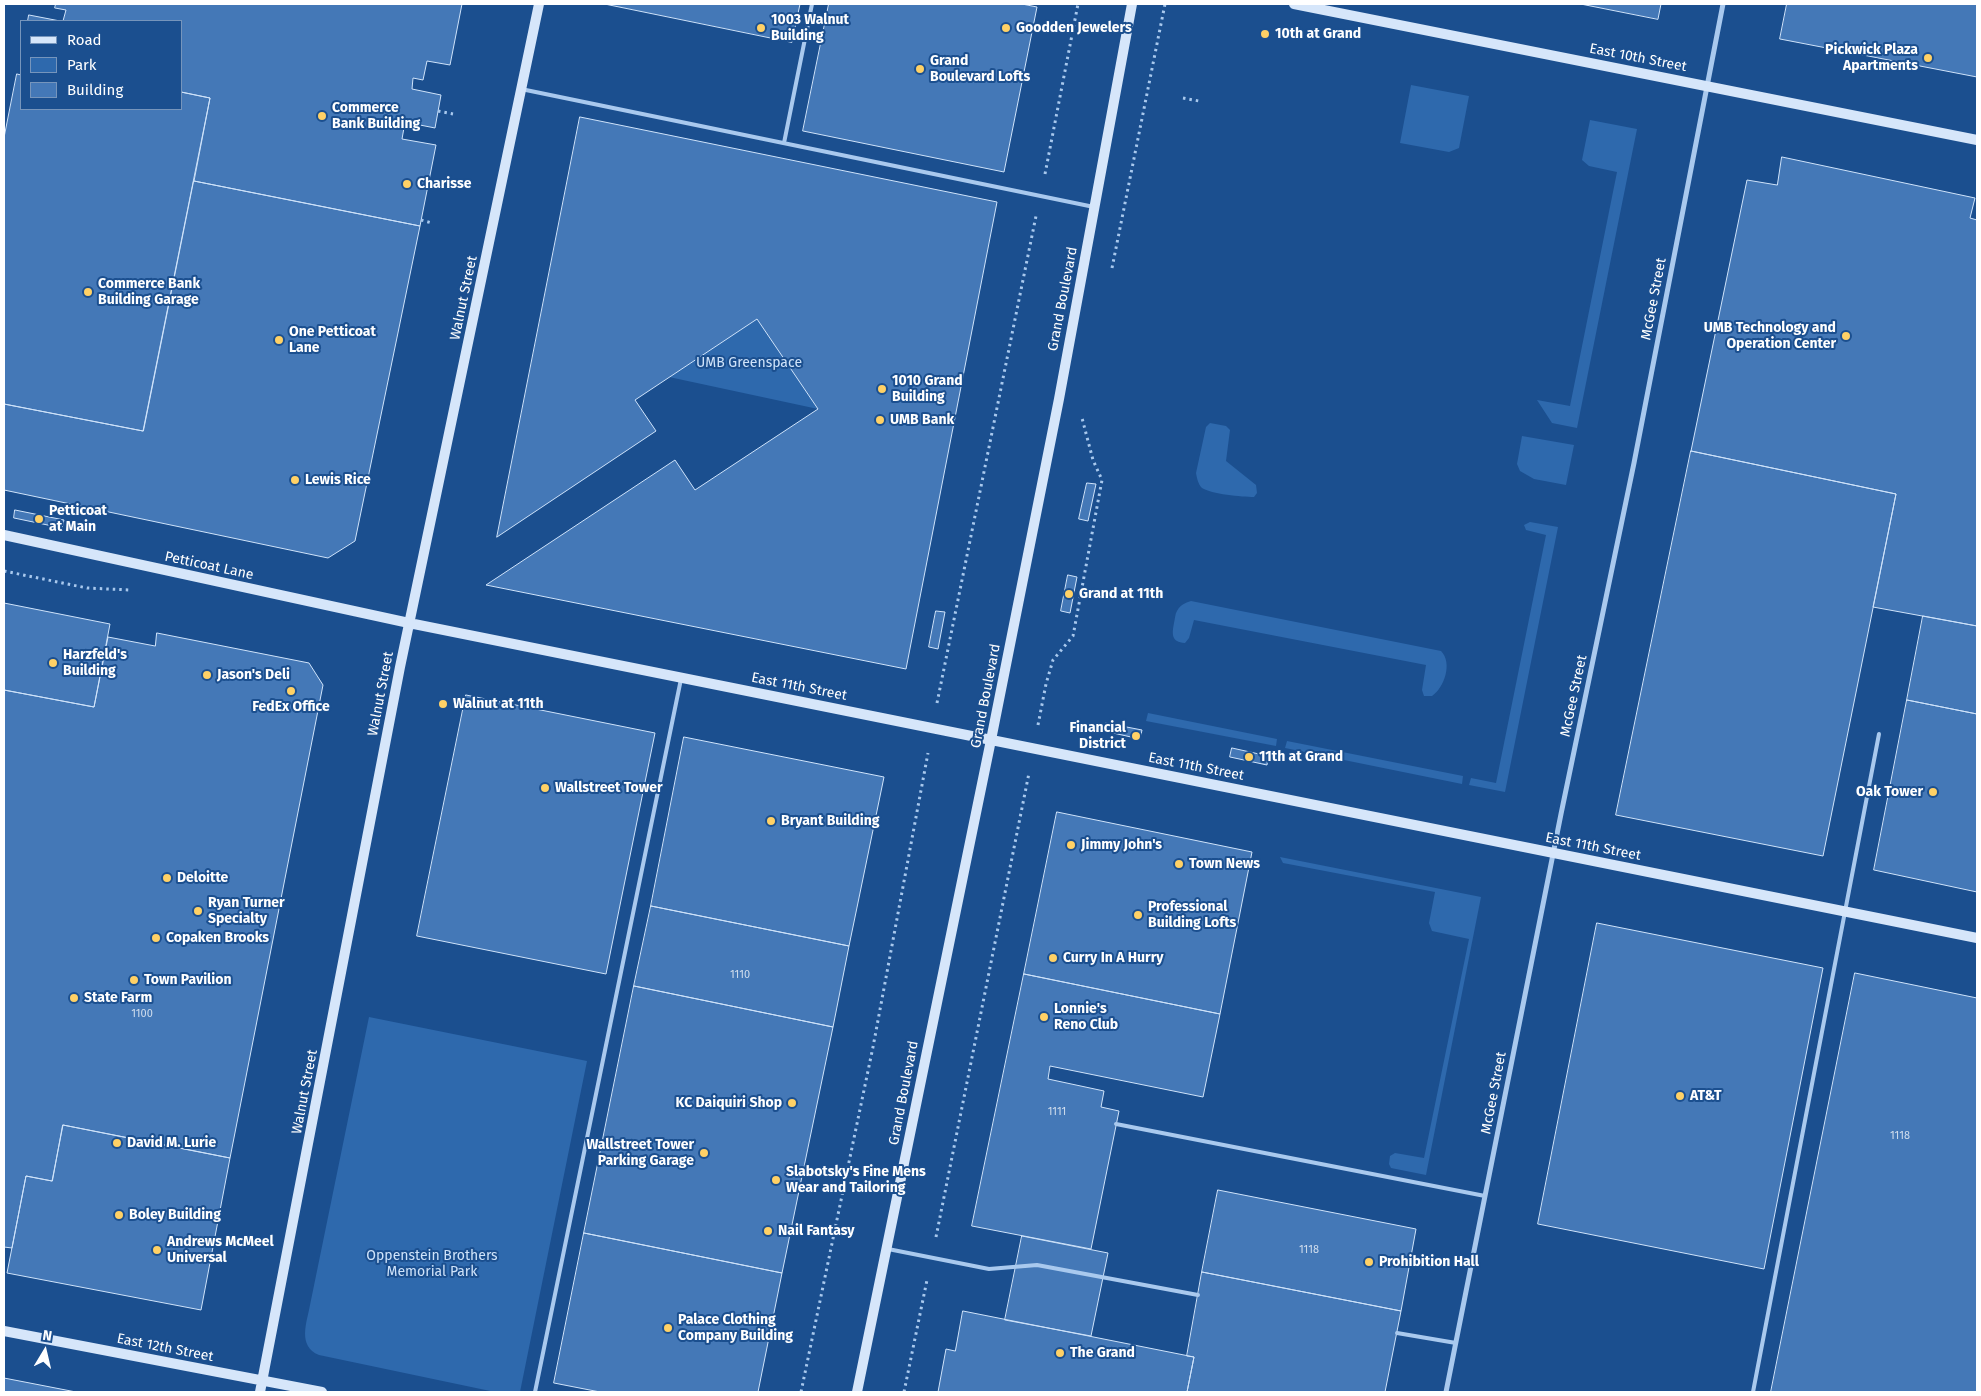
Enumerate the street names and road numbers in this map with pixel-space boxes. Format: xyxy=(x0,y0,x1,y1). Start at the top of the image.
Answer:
street label: East 10th Street xyxy=(1588,40,1688,76)
street label: Grand Boulevard xyxy=(1045,246,1081,352)
street label: Walnut Street xyxy=(447,254,481,342)
street label: McGee Street xyxy=(1638,256,1670,342)
street label: Petticoat Lane xyxy=(163,548,255,584)
street label: Grand Boulevard xyxy=(968,643,1004,749)
street label: Walnut Street xyxy=(365,650,397,738)
street label: McGee Street xyxy=(1557,653,1591,739)
street label: East 11th Street xyxy=(750,670,848,704)
street label: East 11th Street xyxy=(1147,750,1245,784)
street label: East 11th Street xyxy=(1544,830,1642,864)
street label: Grand Boulevard xyxy=(886,1040,922,1146)
street label: Walnut Street xyxy=(289,1048,321,1136)
street label: McGee Street xyxy=(1478,1050,1510,1136)
street label: East 12th Street xyxy=(115,1330,215,1366)

